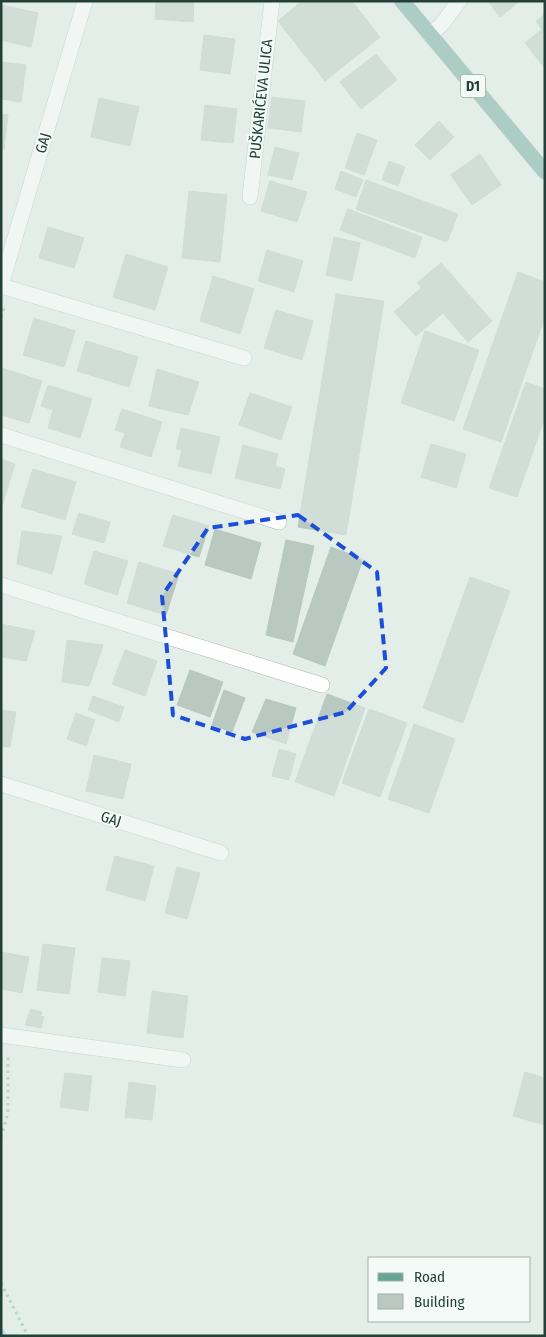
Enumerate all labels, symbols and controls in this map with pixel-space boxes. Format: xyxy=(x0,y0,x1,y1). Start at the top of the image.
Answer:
street label: PUŠKARIĆEVA ULICA xyxy=(246,38,276,160)
road number: D1 xyxy=(460,74,486,98)
street label: GAJ xyxy=(32,131,54,155)
street label: GAJ xyxy=(99,807,123,831)
legend xyxy=(368,1257,531,1322)
text: Road xyxy=(414,1268,445,1286)
text: Building xyxy=(414,1293,465,1311)

